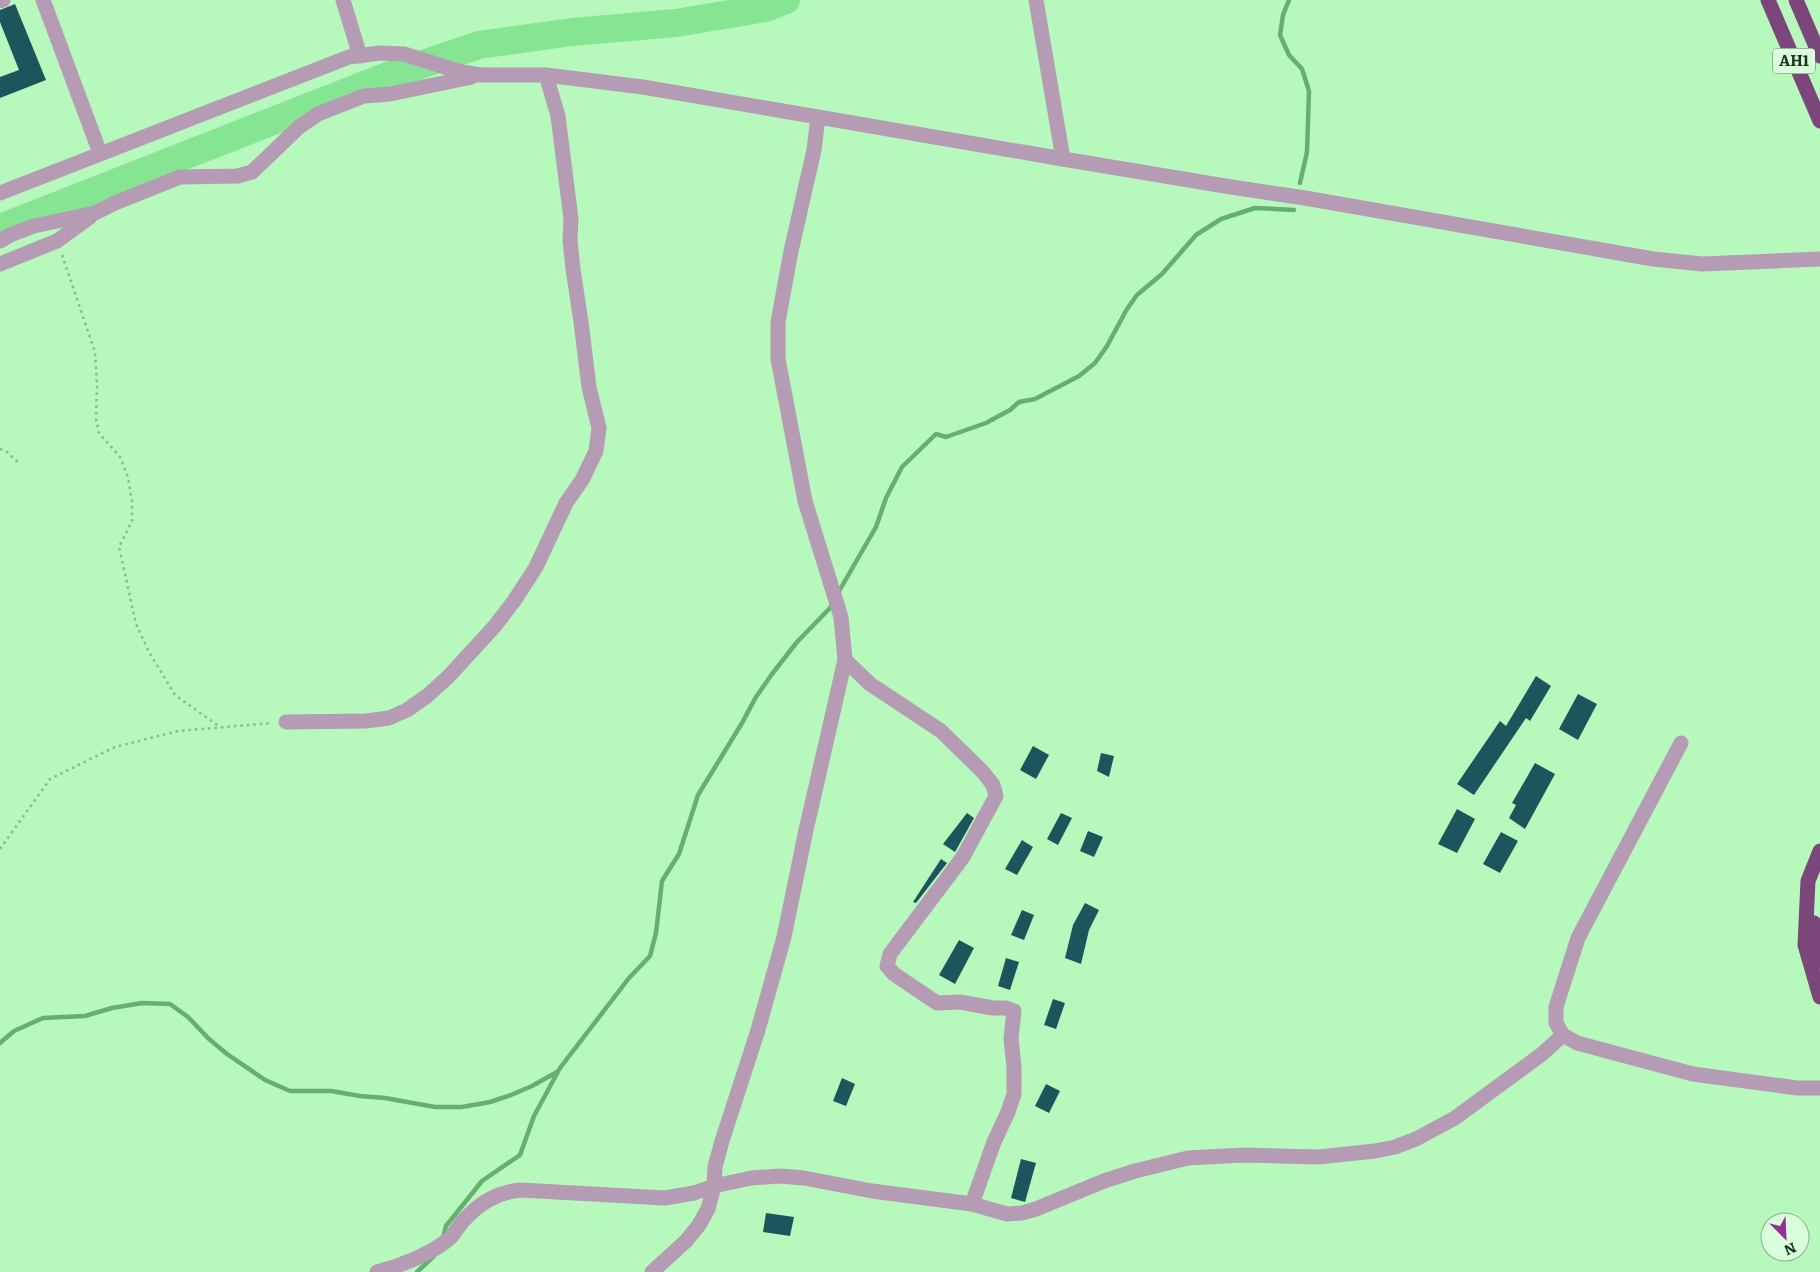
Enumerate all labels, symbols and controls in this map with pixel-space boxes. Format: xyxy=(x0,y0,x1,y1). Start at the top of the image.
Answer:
road number: AH1 xyxy=(1773,48,1815,74)
north arrow xyxy=(1760,1212,1810,1262)
text: N xyxy=(1781,1238,1800,1261)

